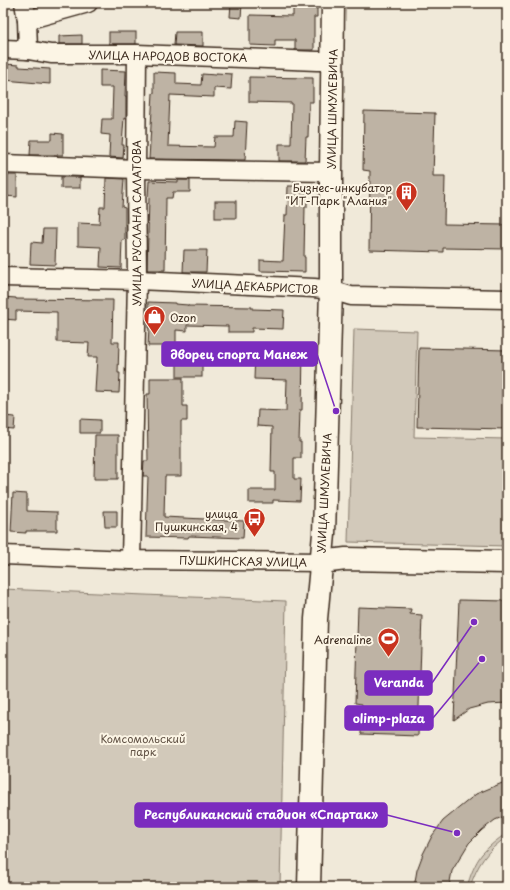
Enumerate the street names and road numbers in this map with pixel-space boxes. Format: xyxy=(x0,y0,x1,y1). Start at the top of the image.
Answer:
street label: УЛИЦА НАРОДОВ ВОСТОКА xyxy=(89,46,248,66)
street label: УЛИЦА ШМУЛЕВИЧА xyxy=(322,49,342,169)
street label: УЛИЦА РУСЛАНА САЛАТОВА xyxy=(128,140,145,306)
street label: УЛИЦА ДЕКАБРИСТОВ xyxy=(191,274,319,298)
street label: УЛИЦА ШМУЛЕВИЧА xyxy=(312,432,336,554)
street label: ПУШКИНСКАЯ УЛИЦА xyxy=(179,551,308,571)

